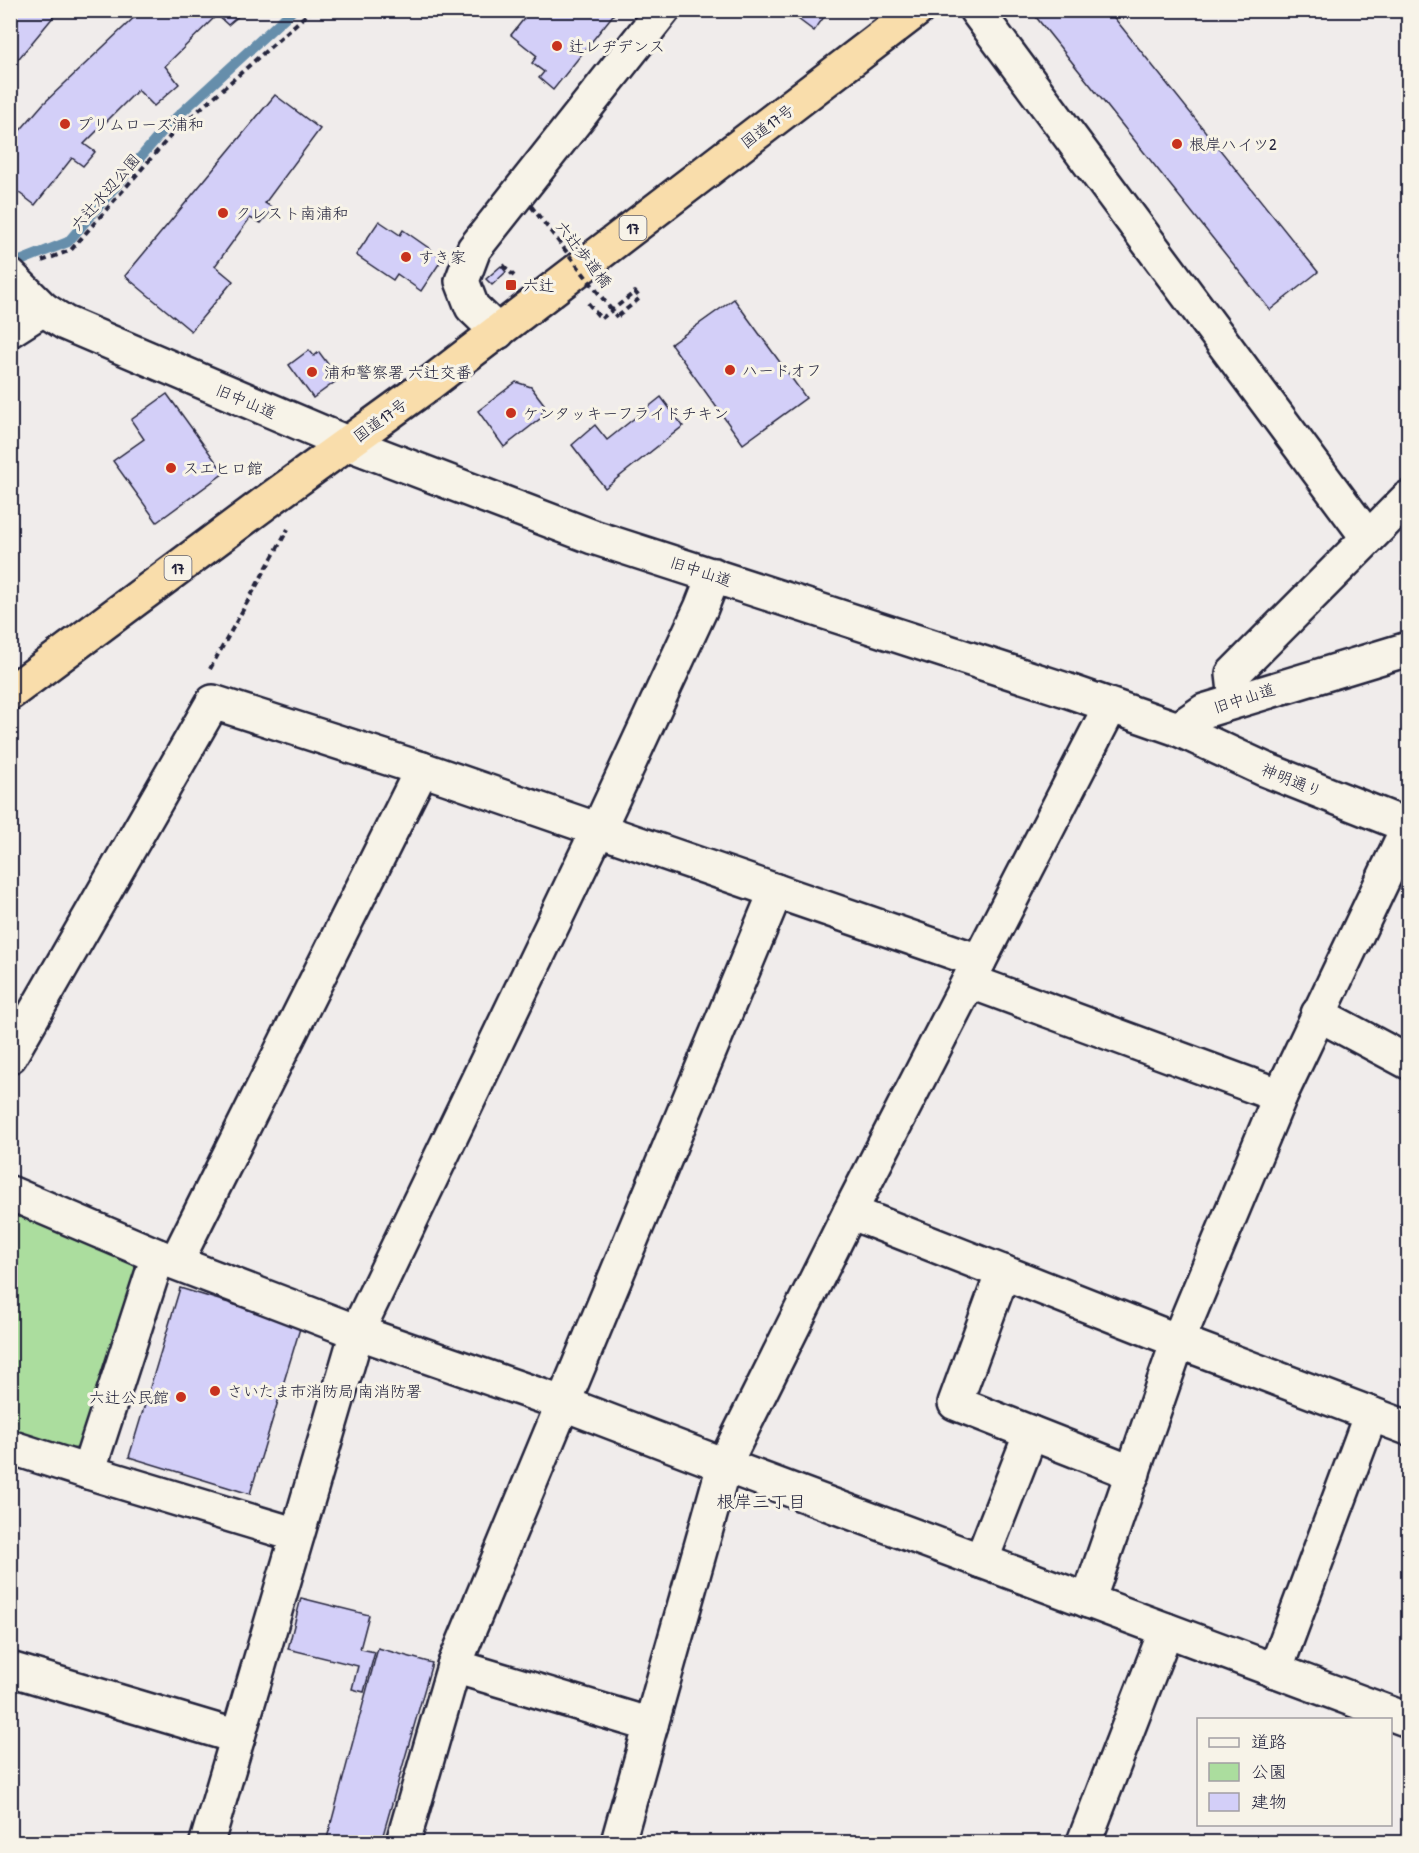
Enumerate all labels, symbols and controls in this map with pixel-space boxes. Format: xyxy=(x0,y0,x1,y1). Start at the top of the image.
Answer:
place label: 辻レヂデンス xyxy=(569,35,665,57)
marker: 辻レヂデンス xyxy=(550,39,564,53)
street label: 国道17号 xyxy=(736,99,798,153)
place label: プリムローズ浦和 xyxy=(77,113,204,135)
marker: プリムローズ浦和 xyxy=(58,117,72,131)
place label: 根岸ハイツ2 xyxy=(1189,133,1277,155)
marker: 根岸ハイツ2 xyxy=(1170,137,1184,151)
street label: 六辻水辺公園 xyxy=(65,149,145,235)
place label: クレスト南浦和 xyxy=(235,202,348,224)
marker: クレスト南浦和 xyxy=(216,206,230,220)
street label: 六辻歩道橋 xyxy=(551,216,617,292)
road number: 17 xyxy=(620,216,646,240)
place label: すき家 xyxy=(418,246,466,268)
marker: すき家 xyxy=(399,250,413,264)
place label: 六辻 xyxy=(523,274,555,296)
marker: 六辻 xyxy=(504,278,518,292)
place label: ハードオフ xyxy=(742,359,822,381)
place label: 浦和警察署 六辻交番 xyxy=(324,361,472,383)
marker: ハードオフ xyxy=(723,363,737,377)
marker: 浦和警察署 六辻交番 xyxy=(305,365,319,379)
street label: 旧中山道 xyxy=(212,378,280,424)
street label: 国道17号 xyxy=(349,393,411,447)
place label: ケンタッキーフライドチキン xyxy=(523,402,729,424)
marker: ケンタッキーフライドチキン xyxy=(504,406,518,420)
place label: スエヒロ館 xyxy=(183,457,263,479)
marker: スエヒロ館 xyxy=(164,461,178,475)
street label: 旧中山道 xyxy=(667,551,735,591)
road number: 17 xyxy=(164,556,192,580)
street label: 旧中山道 xyxy=(1210,678,1278,718)
street label: 神明通り xyxy=(1258,758,1326,802)
place label: さいたま市消防局 南消防署 xyxy=(227,1380,422,1402)
marker: さいたま市消防局 南消防署 xyxy=(208,1384,222,1398)
place label: 六辻公民館 xyxy=(89,1386,169,1408)
marker: 六辻公民館 xyxy=(174,1390,188,1404)
district label: 根岸三丁目 xyxy=(716,1489,806,1514)
legend xyxy=(1197,1718,1392,1826)
text: 道路 xyxy=(1251,1729,1287,1754)
text: 公園 xyxy=(1251,1759,1287,1784)
text: 建物 xyxy=(1251,1789,1287,1814)

